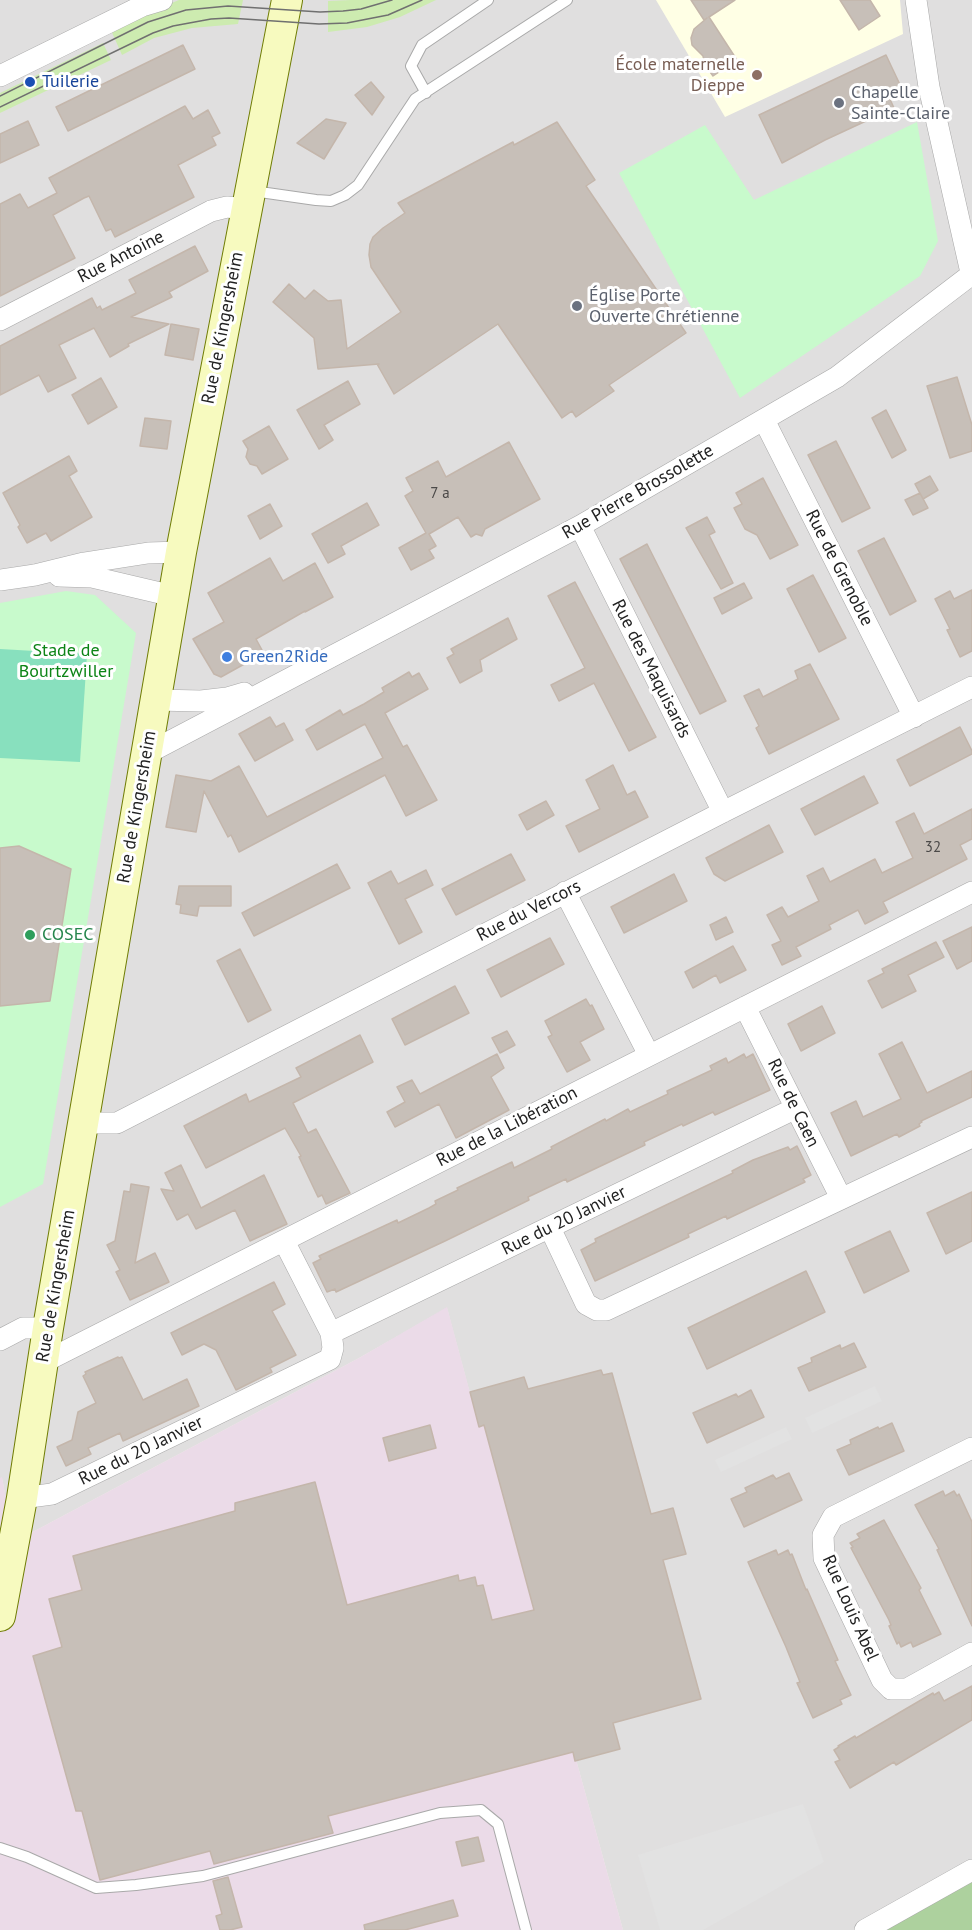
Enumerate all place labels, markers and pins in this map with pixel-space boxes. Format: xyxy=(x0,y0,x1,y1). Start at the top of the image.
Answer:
place label: École maternelle Dieppe xyxy=(615,54,745,97)
marker: École maternelle Dieppe xyxy=(750,68,764,82)
place label: Tuilerie xyxy=(42,71,99,93)
marker: Tuilerie xyxy=(23,75,37,89)
place label: Chapelle Sainte-Claire xyxy=(851,82,950,124)
marker: Chapelle Sainte-Claire xyxy=(832,96,846,110)
place label: Église Porte Ouverte Chrétienne xyxy=(589,285,739,328)
marker: Église Porte Ouverte Chrétienne xyxy=(570,299,584,313)
place label: Green2Ride xyxy=(239,646,328,668)
marker: Green2Ride xyxy=(220,650,234,664)
place label: COSEC xyxy=(42,924,94,946)
marker: COSEC xyxy=(23,928,37,942)

